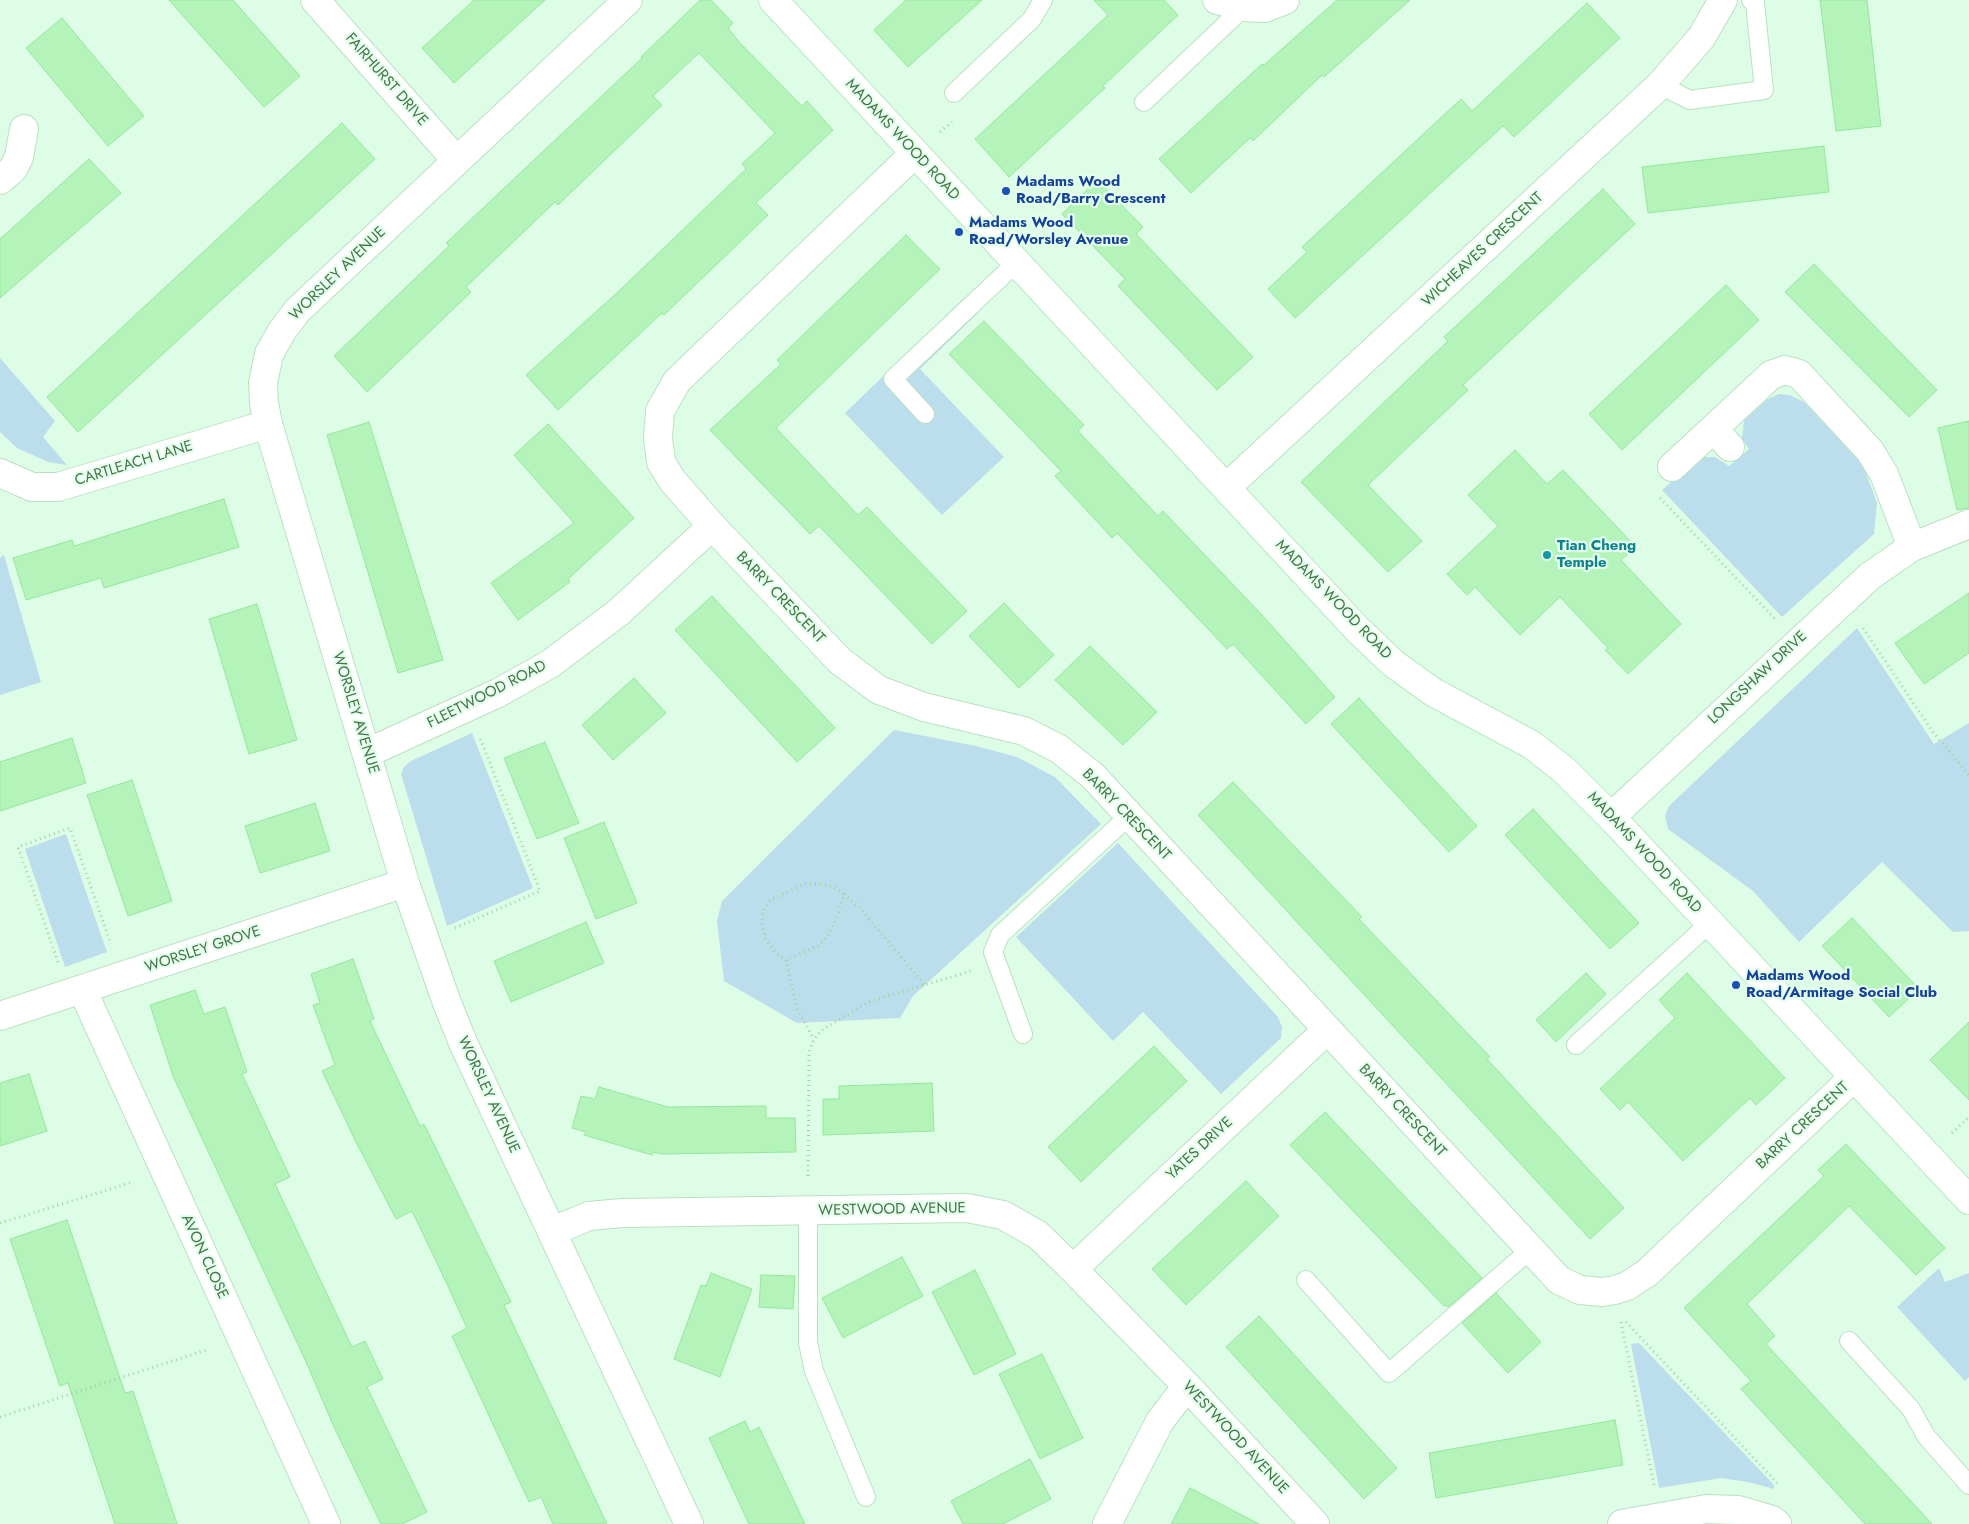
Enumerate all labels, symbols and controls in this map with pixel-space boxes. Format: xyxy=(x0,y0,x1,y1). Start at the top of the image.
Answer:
street label: FAIRHURST DRIVE xyxy=(341,30,431,130)
street label: MADAMS WOOD ROAD xyxy=(841,76,963,204)
place label: Madams Wood Road/Barry Crescent xyxy=(1016,173,1165,208)
marker: Madams Wood Road/Barry Crescent xyxy=(1000,185,1012,197)
street label: WICHEAVES CRESCENT xyxy=(1419,189,1547,311)
place label: Madams Wood Road/Worsley Avenue xyxy=(969,214,1128,249)
street label: WORSLEY AVENUE xyxy=(286,223,390,325)
marker: Madams Wood Road/Worsley Avenue xyxy=(953,226,965,238)
street label: CARTLEACH LANE xyxy=(73,438,195,490)
street label: MADAMS WOOD ROAD xyxy=(1271,536,1395,664)
place label: Tian Cheng Temple xyxy=(1557,537,1636,572)
street label: BARRY CRESCENT xyxy=(732,549,828,647)
marker: Tian Cheng Temple xyxy=(1541,549,1553,561)
street label: LONGSHAW DRIVE xyxy=(1705,628,1811,728)
street label: WORSLEY AVENUE xyxy=(328,650,382,776)
street label: FLEETWOOD ROAD xyxy=(425,657,549,733)
street label: BARRY CRESCENT xyxy=(1078,766,1174,864)
street label: MADAMS WOOD ROAD xyxy=(1583,789,1705,917)
street label: WORSLEY GROVE xyxy=(143,923,263,977)
place label: Madams Wood Road/Armitage Social Club xyxy=(1746,967,1937,1002)
marker: Madams Wood Road/Armitage Social Club xyxy=(1730,979,1742,991)
street label: WORSLEY AVENUE xyxy=(453,1034,523,1156)
street label: BARRY CRESCENT xyxy=(1354,1061,1450,1161)
street label: BARRY CRESCENT xyxy=(1753,1078,1853,1174)
street label: YATES DRIVE xyxy=(1163,1114,1237,1184)
street label: WESTWOOD AVENUE xyxy=(818,1200,966,1220)
street label: AVON CLOSE xyxy=(177,1212,231,1302)
street label: WESTWOOD AVENUE xyxy=(1178,1378,1292,1498)

